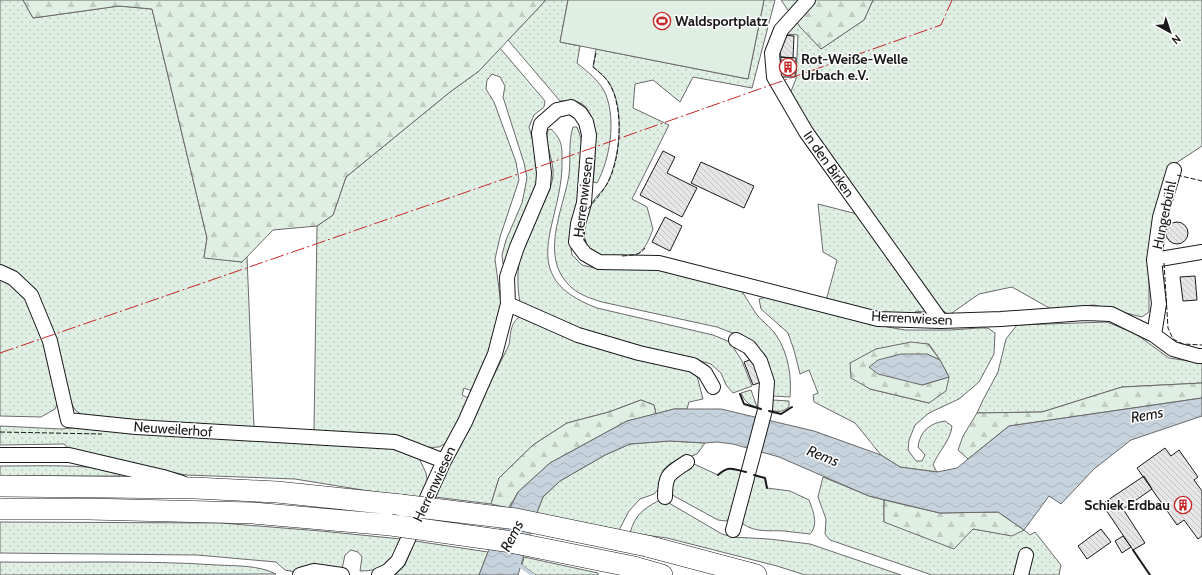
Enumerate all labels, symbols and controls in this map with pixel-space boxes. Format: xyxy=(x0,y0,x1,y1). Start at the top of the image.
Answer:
sports icon: Waldsportplatz xyxy=(652,11,672,31)
place label: Waldsportplatz xyxy=(675,12,768,30)
north arrow xyxy=(1150,12,1190,52)
text: N xyxy=(1169,32,1184,48)
place label: Rot-Weiße-Welle Urbach e.V. xyxy=(801,50,908,84)
building icon: Rot-Weiße-Welle Urbach e.V. xyxy=(778,57,798,77)
street label: In den Birken xyxy=(800,127,859,201)
street label: Herrenwiesen xyxy=(569,155,597,239)
street label: Hungerbühl xyxy=(1148,178,1180,251)
street label: Herrenwiesen xyxy=(871,307,953,329)
water label: Rems xyxy=(1129,403,1165,427)
street label: Neuweilerhof xyxy=(133,417,213,441)
water label: Rems xyxy=(804,441,842,471)
street label: Herrenwiesen xyxy=(409,443,459,525)
building icon: Schiek Erdbau xyxy=(1173,495,1193,515)
place label: Schiek Erdbau xyxy=(1084,496,1170,514)
water label: Rems xyxy=(496,517,528,555)

